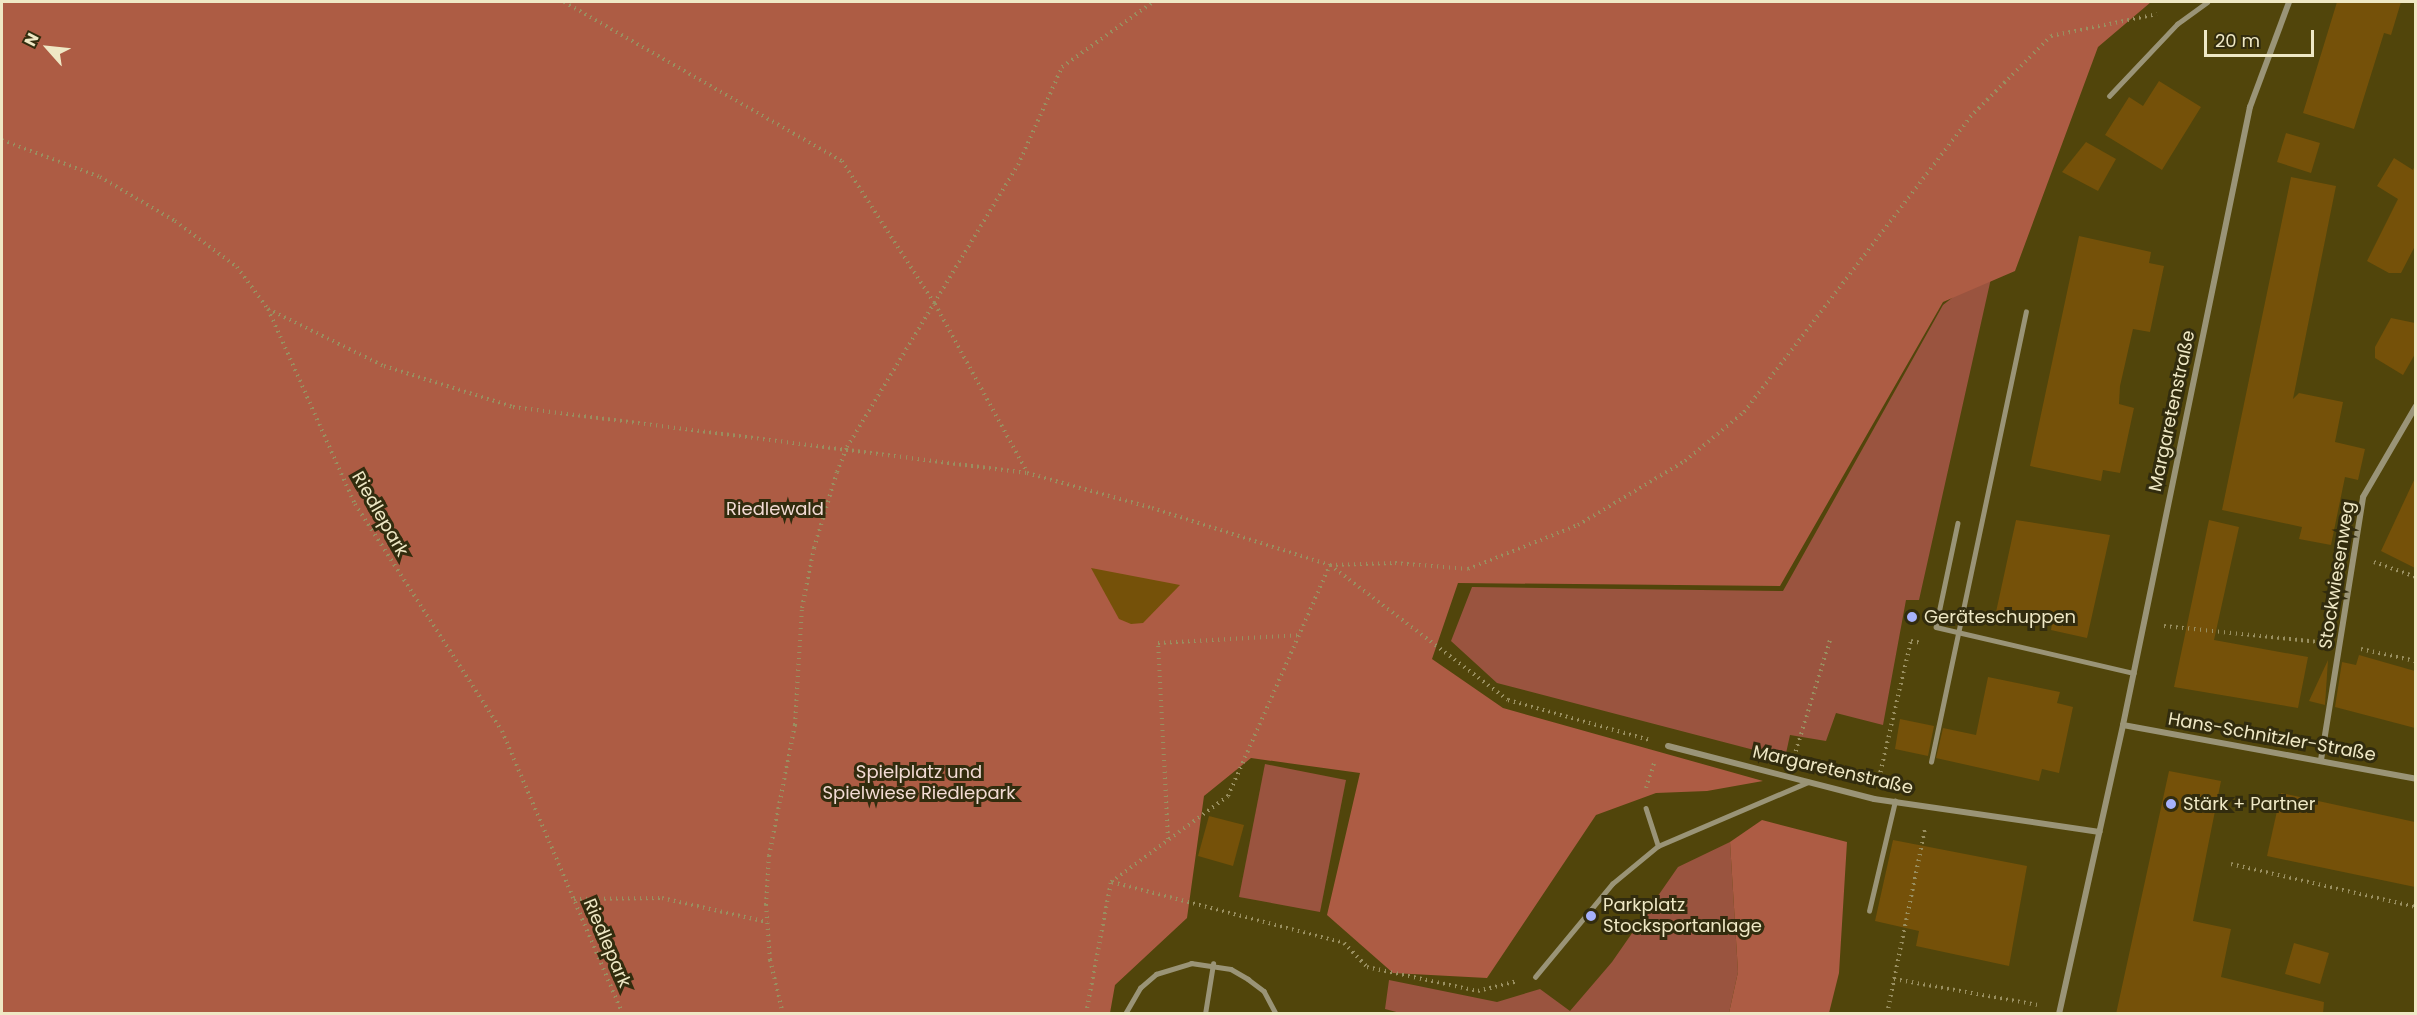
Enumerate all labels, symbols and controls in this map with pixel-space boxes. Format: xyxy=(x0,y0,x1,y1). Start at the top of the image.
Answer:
north arrow xyxy=(18,18,78,78)
scale bar xyxy=(2207,18,2316,56)
text: 20 m xyxy=(2215,28,2260,53)
text: N xyxy=(19,29,44,50)
street label: Margaretenstraße xyxy=(2144,329,2200,493)
street label: Riedlepark xyxy=(347,468,413,560)
park label: Riedlewald xyxy=(726,498,824,520)
street label: Stockwiesenweg xyxy=(2315,500,2359,650)
place label: Geräteschuppen xyxy=(1924,606,2076,628)
marker: Geräteschuppen xyxy=(1905,610,1919,624)
street label: Hans-Schnitzler-Straße xyxy=(2166,708,2378,766)
street label: Margaretenstraße xyxy=(1751,741,1915,799)
park label: Spielplatz und Spielwiese Riedlepark xyxy=(822,762,1016,804)
place label: Stärk + Partner xyxy=(2183,793,2315,815)
marker: Stärk + Partner xyxy=(2164,797,2178,811)
street label: Riedlepark xyxy=(579,895,635,991)
place label: Parkplatz Stocksportanlage xyxy=(1603,895,1762,938)
marker: Parkplatz Stocksportanlage xyxy=(1584,909,1598,923)

